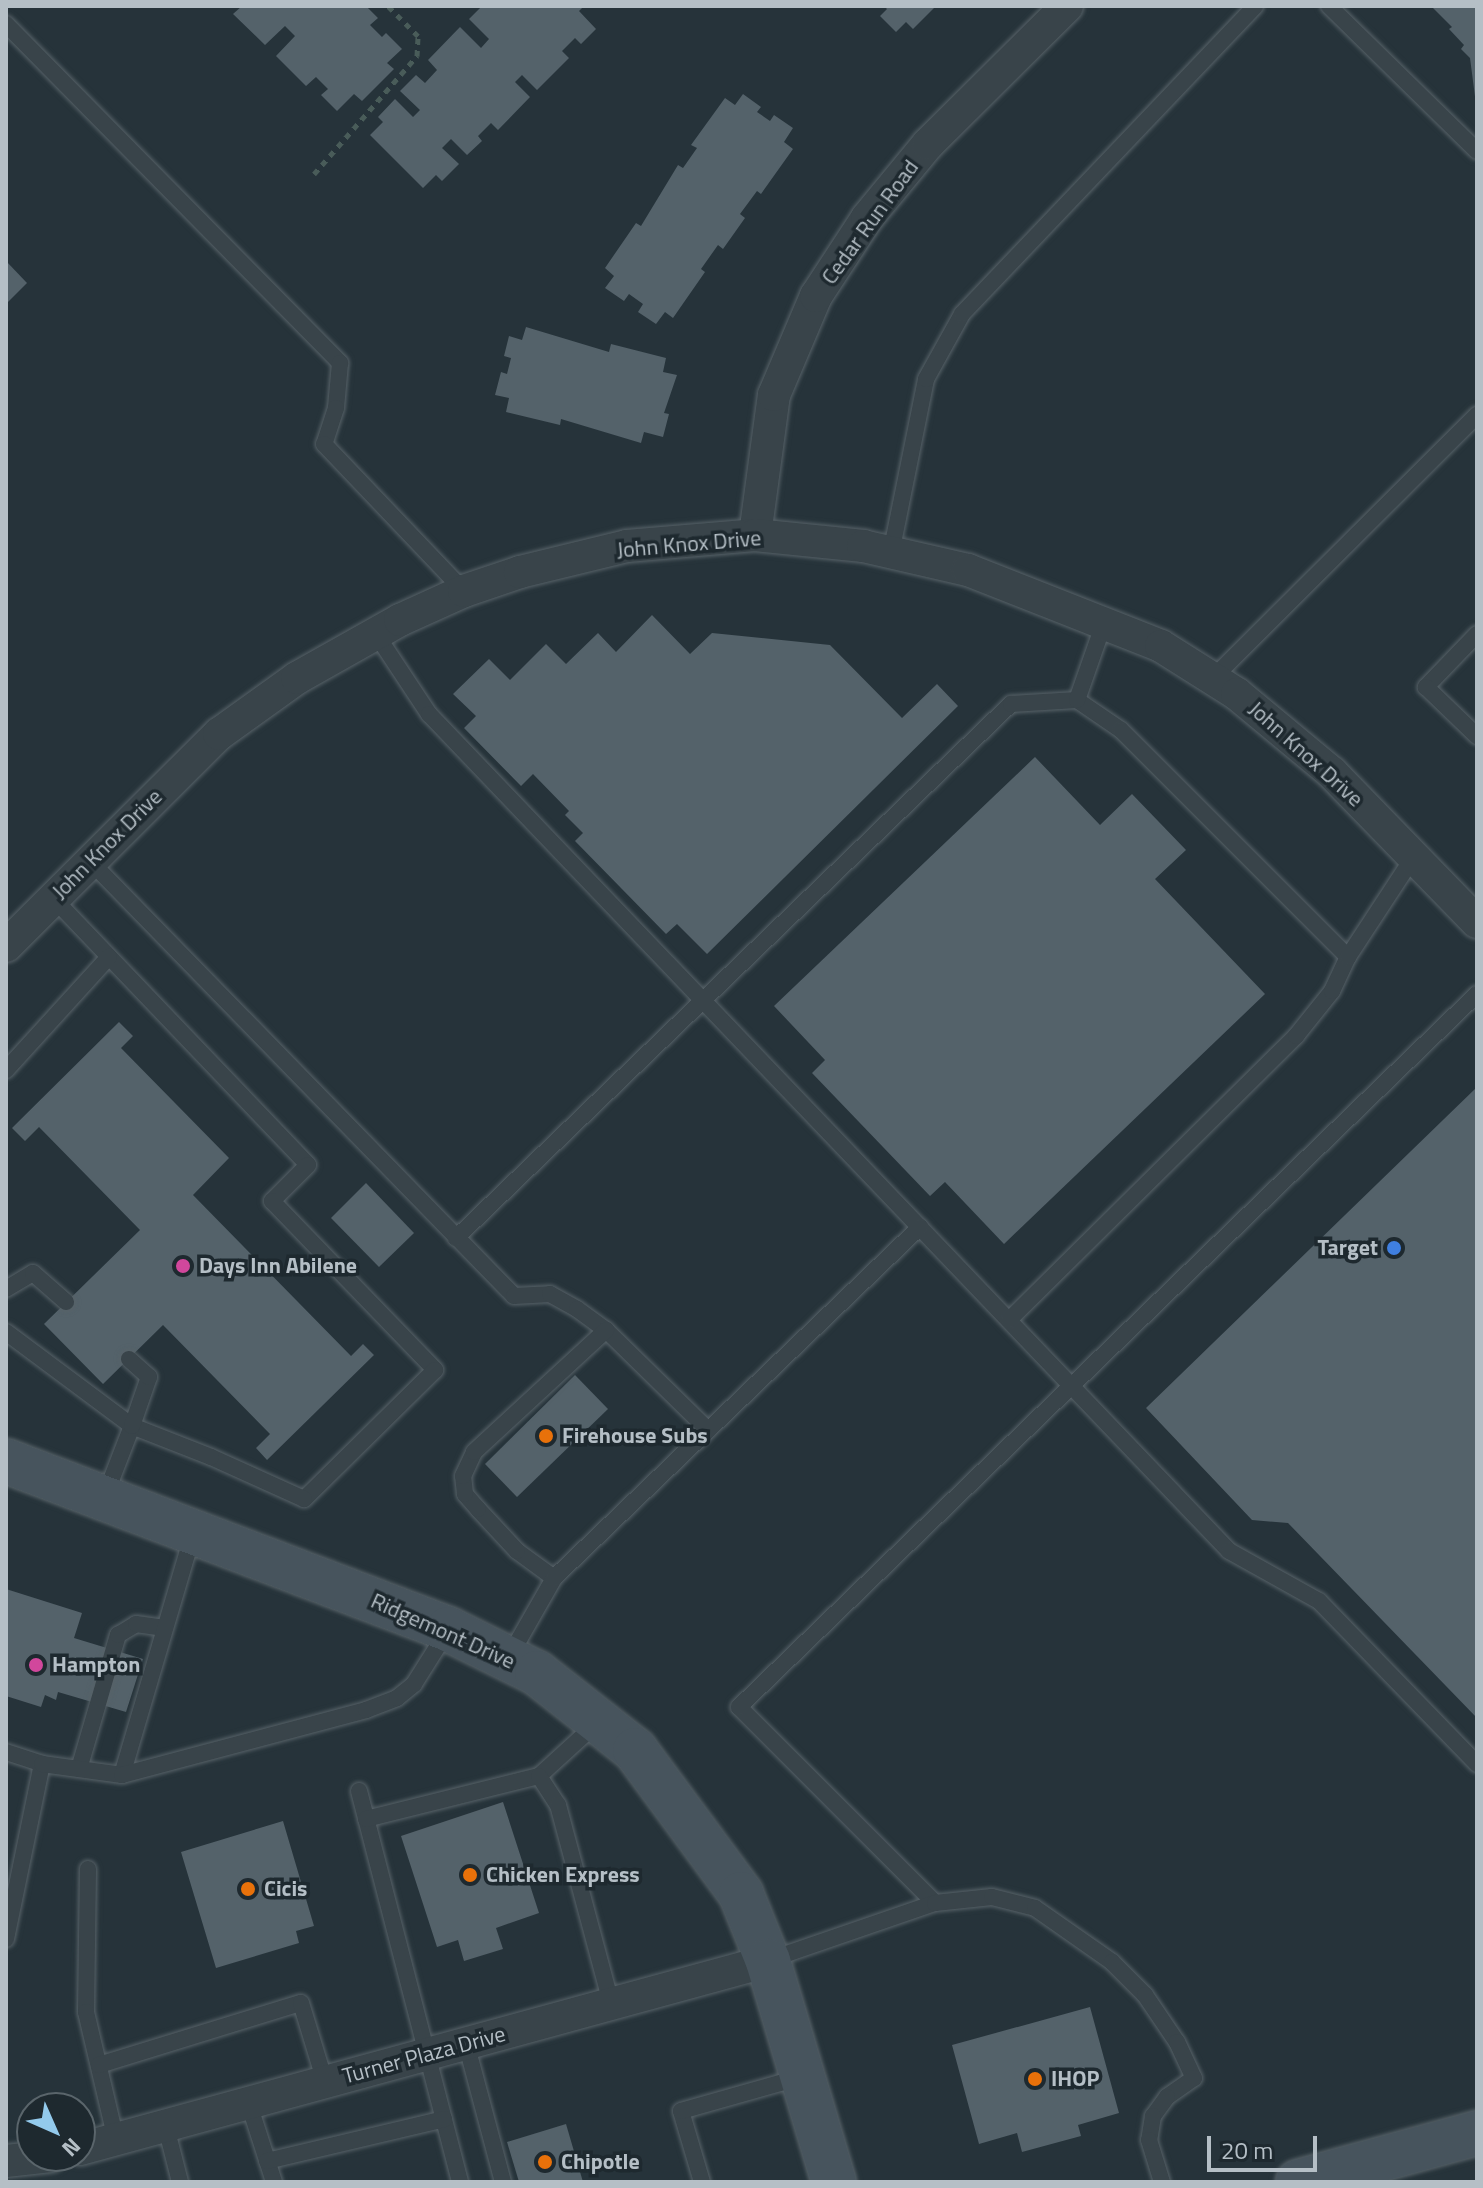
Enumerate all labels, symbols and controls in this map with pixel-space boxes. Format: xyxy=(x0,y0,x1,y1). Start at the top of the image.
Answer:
street label: Cedar Run Road xyxy=(816,155,924,289)
street label: John Knox Drive xyxy=(616,525,762,563)
street label: John Knox Drive xyxy=(1243,696,1369,812)
street label: John Knox Drive xyxy=(46,783,168,905)
place label: Target xyxy=(1318,1235,1378,1261)
marker: Target xyxy=(1385,1239,1403,1257)
place label: Days Inn Abilene xyxy=(199,1253,357,1279)
marker: Days Inn Abilene xyxy=(174,1257,192,1275)
place label: Firehouse Subs xyxy=(562,1423,708,1449)
marker: Firehouse Subs xyxy=(537,1427,555,1445)
street label: Ridgemont Drive xyxy=(367,1587,519,1675)
place label: Hampton xyxy=(52,1652,140,1678)
marker: Hampton xyxy=(27,1656,45,1674)
place label: Chicken Express xyxy=(486,1862,640,1888)
marker: Chicken Express xyxy=(461,1866,479,1884)
place label: Cicis xyxy=(264,1876,307,1902)
marker: Cicis xyxy=(239,1880,257,1898)
street label: Turner Plaza Drive xyxy=(340,2021,508,2089)
place label: IHOP xyxy=(1051,2066,1099,2092)
marker: IHOP xyxy=(1026,2070,1044,2088)
north arrow xyxy=(16,2092,96,2172)
scale bar xyxy=(1211,2120,1321,2170)
text: N xyxy=(54,2130,89,2165)
text: 20 m xyxy=(1221,2132,1273,2168)
place label: Chipotle xyxy=(561,2149,640,2175)
marker: Chipotle xyxy=(536,2153,554,2171)

